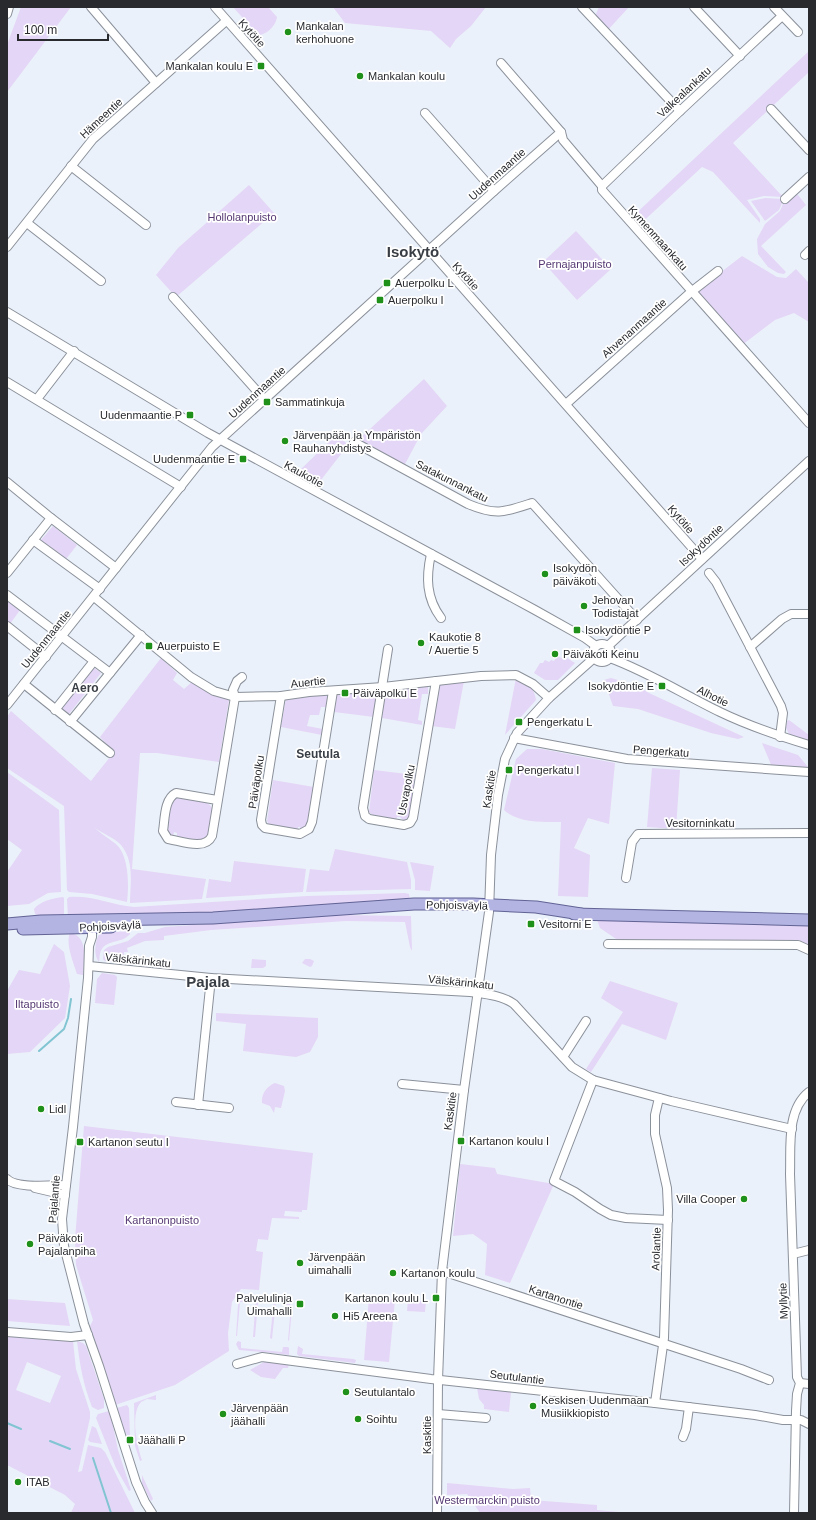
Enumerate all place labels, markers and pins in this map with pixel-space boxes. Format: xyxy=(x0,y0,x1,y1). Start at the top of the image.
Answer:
place label: Mankalan kerhohuone xyxy=(296,20,354,45)
marker: Mankalan kerhohuone xyxy=(283,27,293,37)
place label: Mankalan koulu E xyxy=(166,60,253,72)
marker: Mankalan koulu E xyxy=(256,61,266,71)
place label: Mankalan koulu xyxy=(368,70,445,82)
marker: Mankalan koulu xyxy=(355,71,365,81)
place label: Auerpolku L xyxy=(395,277,454,289)
marker: Auerpolku L xyxy=(382,278,392,288)
place label: Auerpolku I xyxy=(388,294,444,306)
marker: Auerpolku I xyxy=(375,295,385,305)
place label: Sammatinkuja xyxy=(275,396,346,408)
marker: Sammatinkuja xyxy=(262,397,272,407)
place label: Uudenmaantie P xyxy=(100,409,182,421)
marker: Uudenmaantie P xyxy=(185,410,195,420)
place label: Järvenpään ja Ympäristön Rauhanyhdistys xyxy=(293,429,421,454)
marker: Järvenpään ja Ympäristön Rauhanyhdistys xyxy=(280,436,290,446)
place label: Uudenmaantie E xyxy=(153,453,235,465)
marker: Uudenmaantie E xyxy=(238,454,248,464)
place label: Isokydön päiväkoti xyxy=(553,562,597,587)
marker: Isokydön päiväkoti xyxy=(540,569,550,579)
place label: Jehovan Todistajat xyxy=(592,594,638,619)
marker: Jehovan Todistajat xyxy=(579,601,589,611)
place label: Isokydöntie P xyxy=(585,624,651,636)
marker: Isokydöntie P xyxy=(572,625,582,635)
place label: Kaukotie 8 / Auertie 5 xyxy=(429,631,481,656)
marker: Kaukotie 8 / Auertie 5 xyxy=(416,638,426,648)
place label: Auerpuisto E xyxy=(157,640,220,652)
marker: Auerpuisto E xyxy=(144,641,154,651)
place label: Päiväkoti Keinu xyxy=(563,648,639,660)
marker: Päiväkoti Keinu xyxy=(550,649,560,659)
place label: Isokydöntie E xyxy=(588,680,654,692)
marker: Isokydöntie E xyxy=(657,681,667,691)
place label: Päiväpolku E xyxy=(353,687,417,699)
marker: Päiväpolku E xyxy=(340,688,350,698)
place label: Pengerkatu L xyxy=(527,716,592,728)
marker: Pengerkatu L xyxy=(514,717,524,727)
place label: Pengerkatu I xyxy=(517,764,579,776)
marker: Pengerkatu I xyxy=(504,765,514,775)
place label: Vesitorni E xyxy=(539,918,592,930)
marker: Vesitorni E xyxy=(526,919,536,929)
place label: Lidl xyxy=(49,1103,66,1115)
marker: Lidl xyxy=(36,1104,46,1114)
place label: Kartanon koulu I xyxy=(469,1135,549,1147)
place label: Kartanon seutu I xyxy=(88,1136,169,1148)
marker: Kartanon koulu I xyxy=(456,1136,466,1146)
marker: Kartanon seutu I xyxy=(75,1137,85,1147)
place label: Villa Cooper xyxy=(676,1193,736,1205)
marker: Villa Cooper xyxy=(739,1194,749,1204)
place label: Päiväkoti Pajalanpiha xyxy=(38,1232,96,1257)
marker: Päiväkoti Pajalanpiha xyxy=(25,1239,35,1249)
place label: Järvenpään uimahalli xyxy=(308,1251,366,1276)
marker: Järvenpään uimahalli xyxy=(295,1258,305,1268)
place label: Kartanon koulu xyxy=(401,1267,475,1279)
marker: Kartanon koulu xyxy=(388,1268,398,1278)
place label: Palvelulinja Uimahalli xyxy=(236,1292,293,1317)
place label: Kartanon koulu L xyxy=(345,1292,428,1304)
marker: Kartanon koulu L xyxy=(431,1293,441,1303)
marker: Palvelulinja Uimahalli xyxy=(295,1299,305,1309)
place label: Hi5 Areena xyxy=(343,1310,398,1322)
marker: Hi5 Areena xyxy=(330,1311,340,1321)
place label: Seutulantalo xyxy=(354,1386,415,1398)
marker: Seutulantalo xyxy=(341,1387,351,1397)
place label: Keskisen Uudenmaan Musiikkiopisto xyxy=(541,1394,649,1419)
marker: Keskisen Uudenmaan Musiikkiopisto xyxy=(528,1401,538,1411)
place label: Järvenpään jäähalli xyxy=(230,1402,289,1427)
marker: Järvenpään jäähalli xyxy=(218,1409,228,1419)
place label: Soihtu xyxy=(366,1413,397,1425)
marker: Soihtu xyxy=(353,1414,363,1424)
place label: Jäähalli P xyxy=(138,1434,186,1446)
marker: Jäähalli P xyxy=(125,1435,135,1445)
place label: ITAB xyxy=(26,1476,50,1488)
marker: ITAB xyxy=(13,1477,23,1487)

